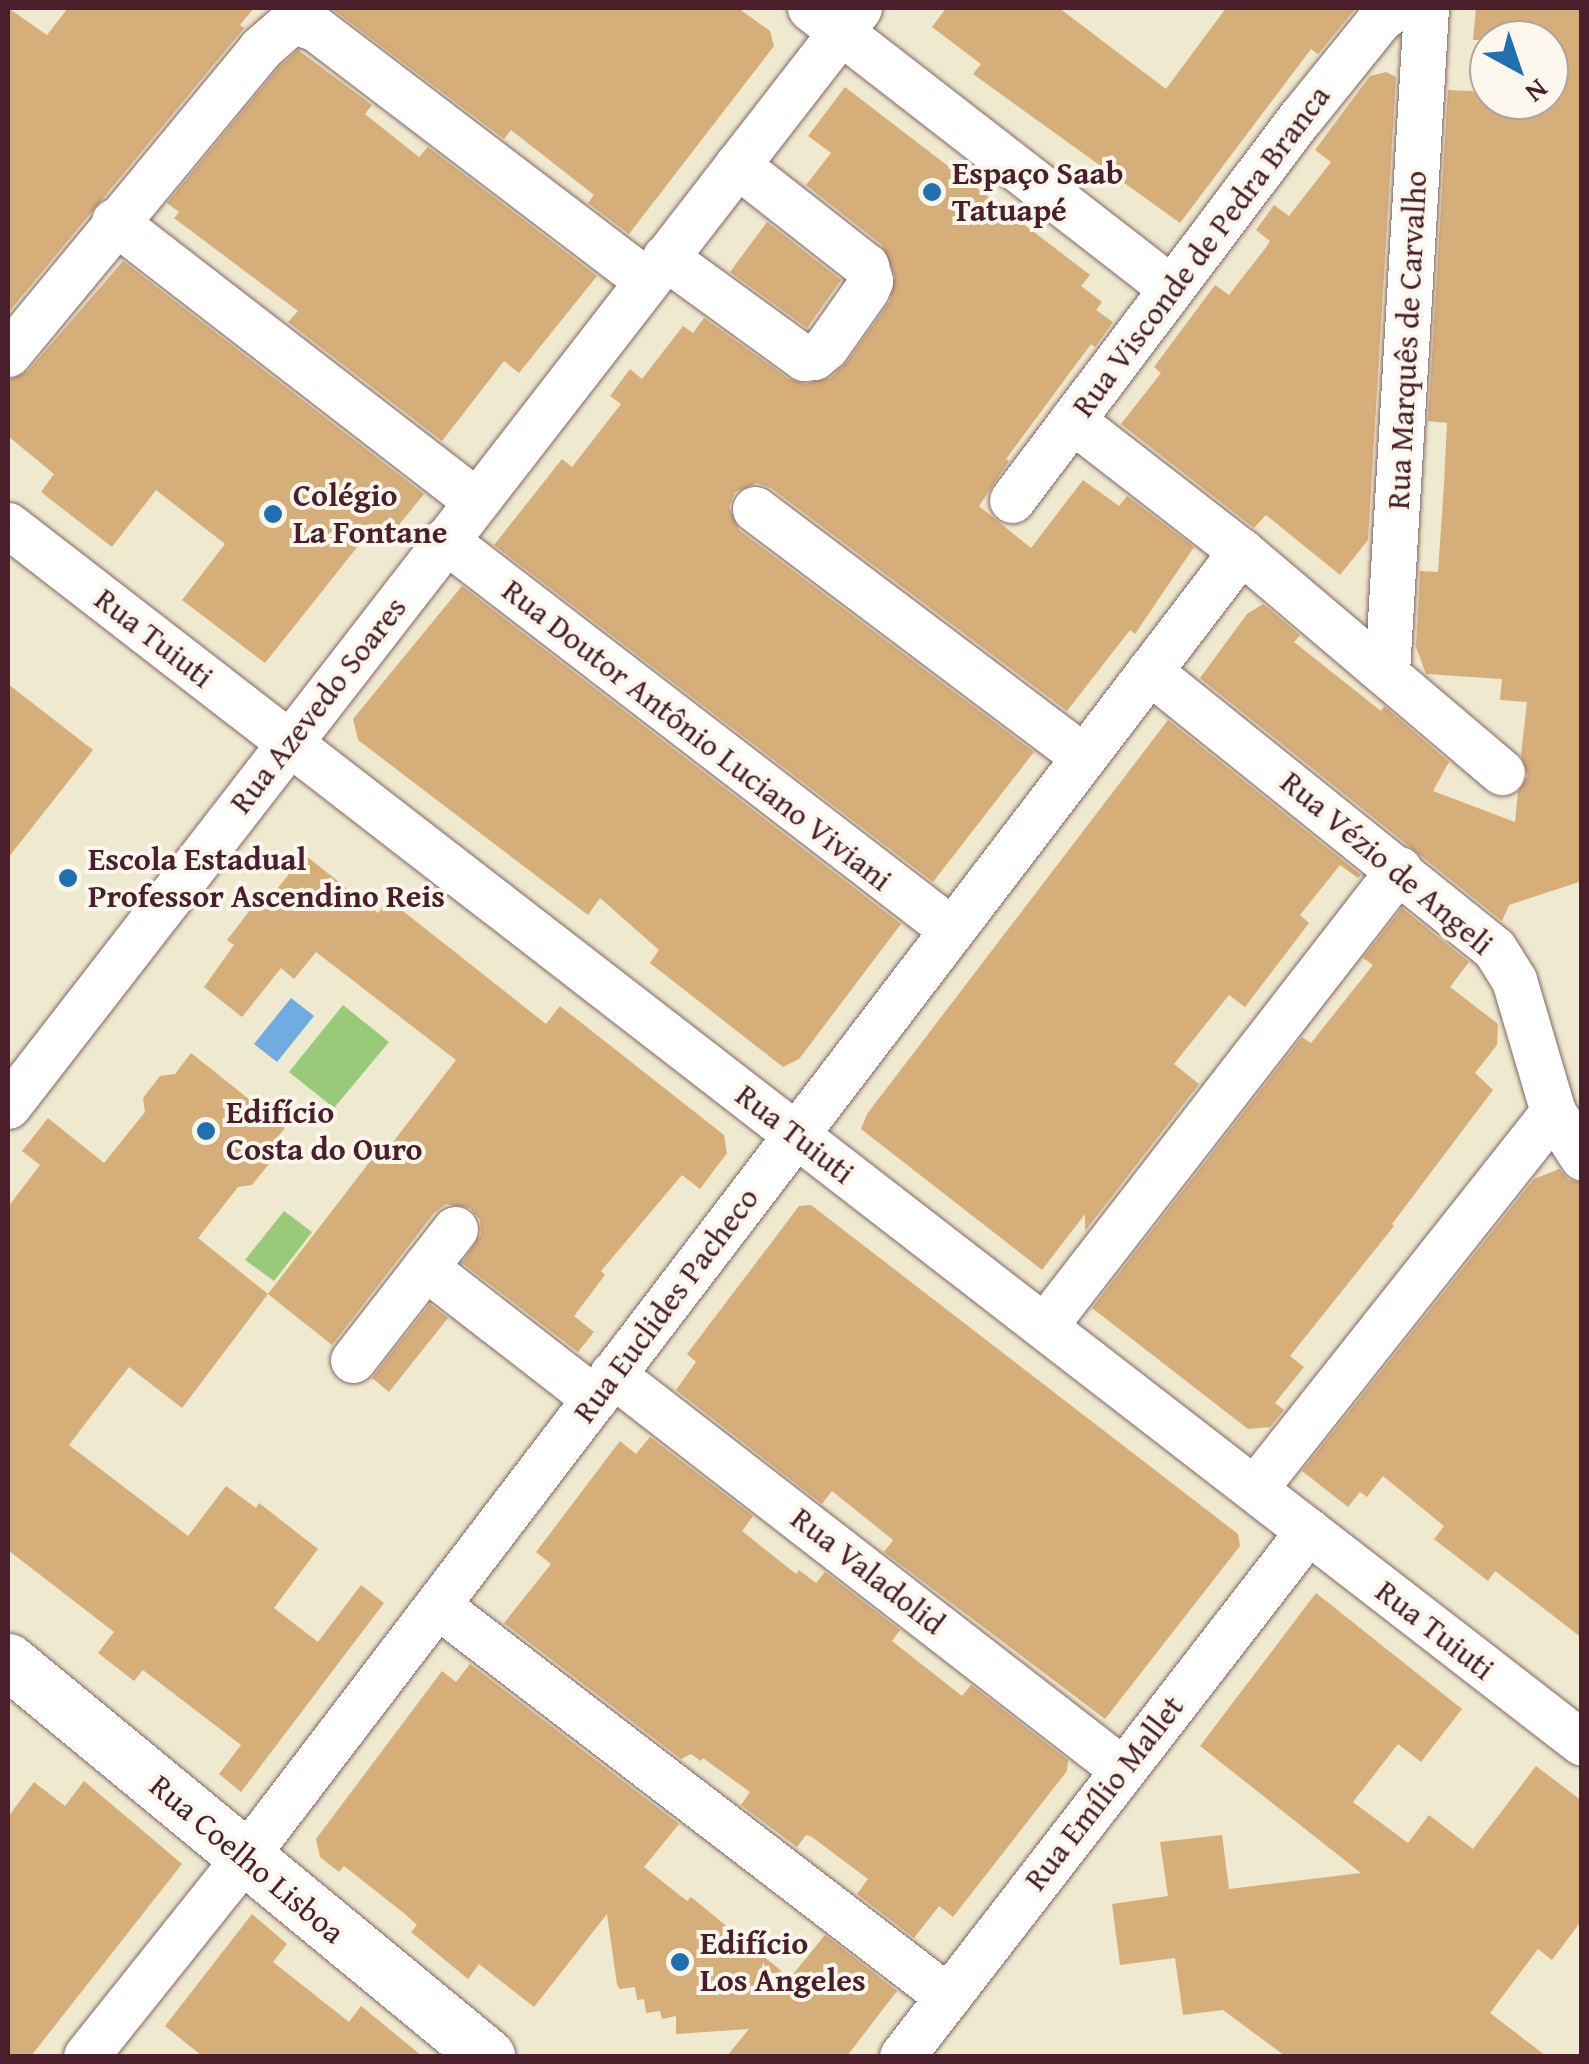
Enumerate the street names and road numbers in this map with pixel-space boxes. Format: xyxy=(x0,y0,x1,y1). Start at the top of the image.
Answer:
street label: Rua Visconde de Pedra Branca xyxy=(1064,78,1338,424)
street label: Rua Marquês de Carvalho xyxy=(1379,170,1435,510)
street label: Rua Doutor Antônio Luciano Viviani xyxy=(495,571,899,899)
street label: Rua Tuiuti xyxy=(87,580,221,696)
street label: Rua Azevedo Soares xyxy=(221,589,415,821)
street label: Rua Vézio de Angeli xyxy=(1273,763,1501,963)
street label: Rua Tuiuti xyxy=(728,1076,862,1192)
street label: Rua Euclides Pacheco xyxy=(565,1180,767,1430)
street label: Rua Valadolid xyxy=(783,1499,953,1643)
street label: Rua Tuiuti xyxy=(1368,1572,1502,1688)
street label: Rua Emílio Mallet xyxy=(1016,1688,1192,1898)
street label: Rua Coelho Lisboa xyxy=(142,1766,352,1952)

